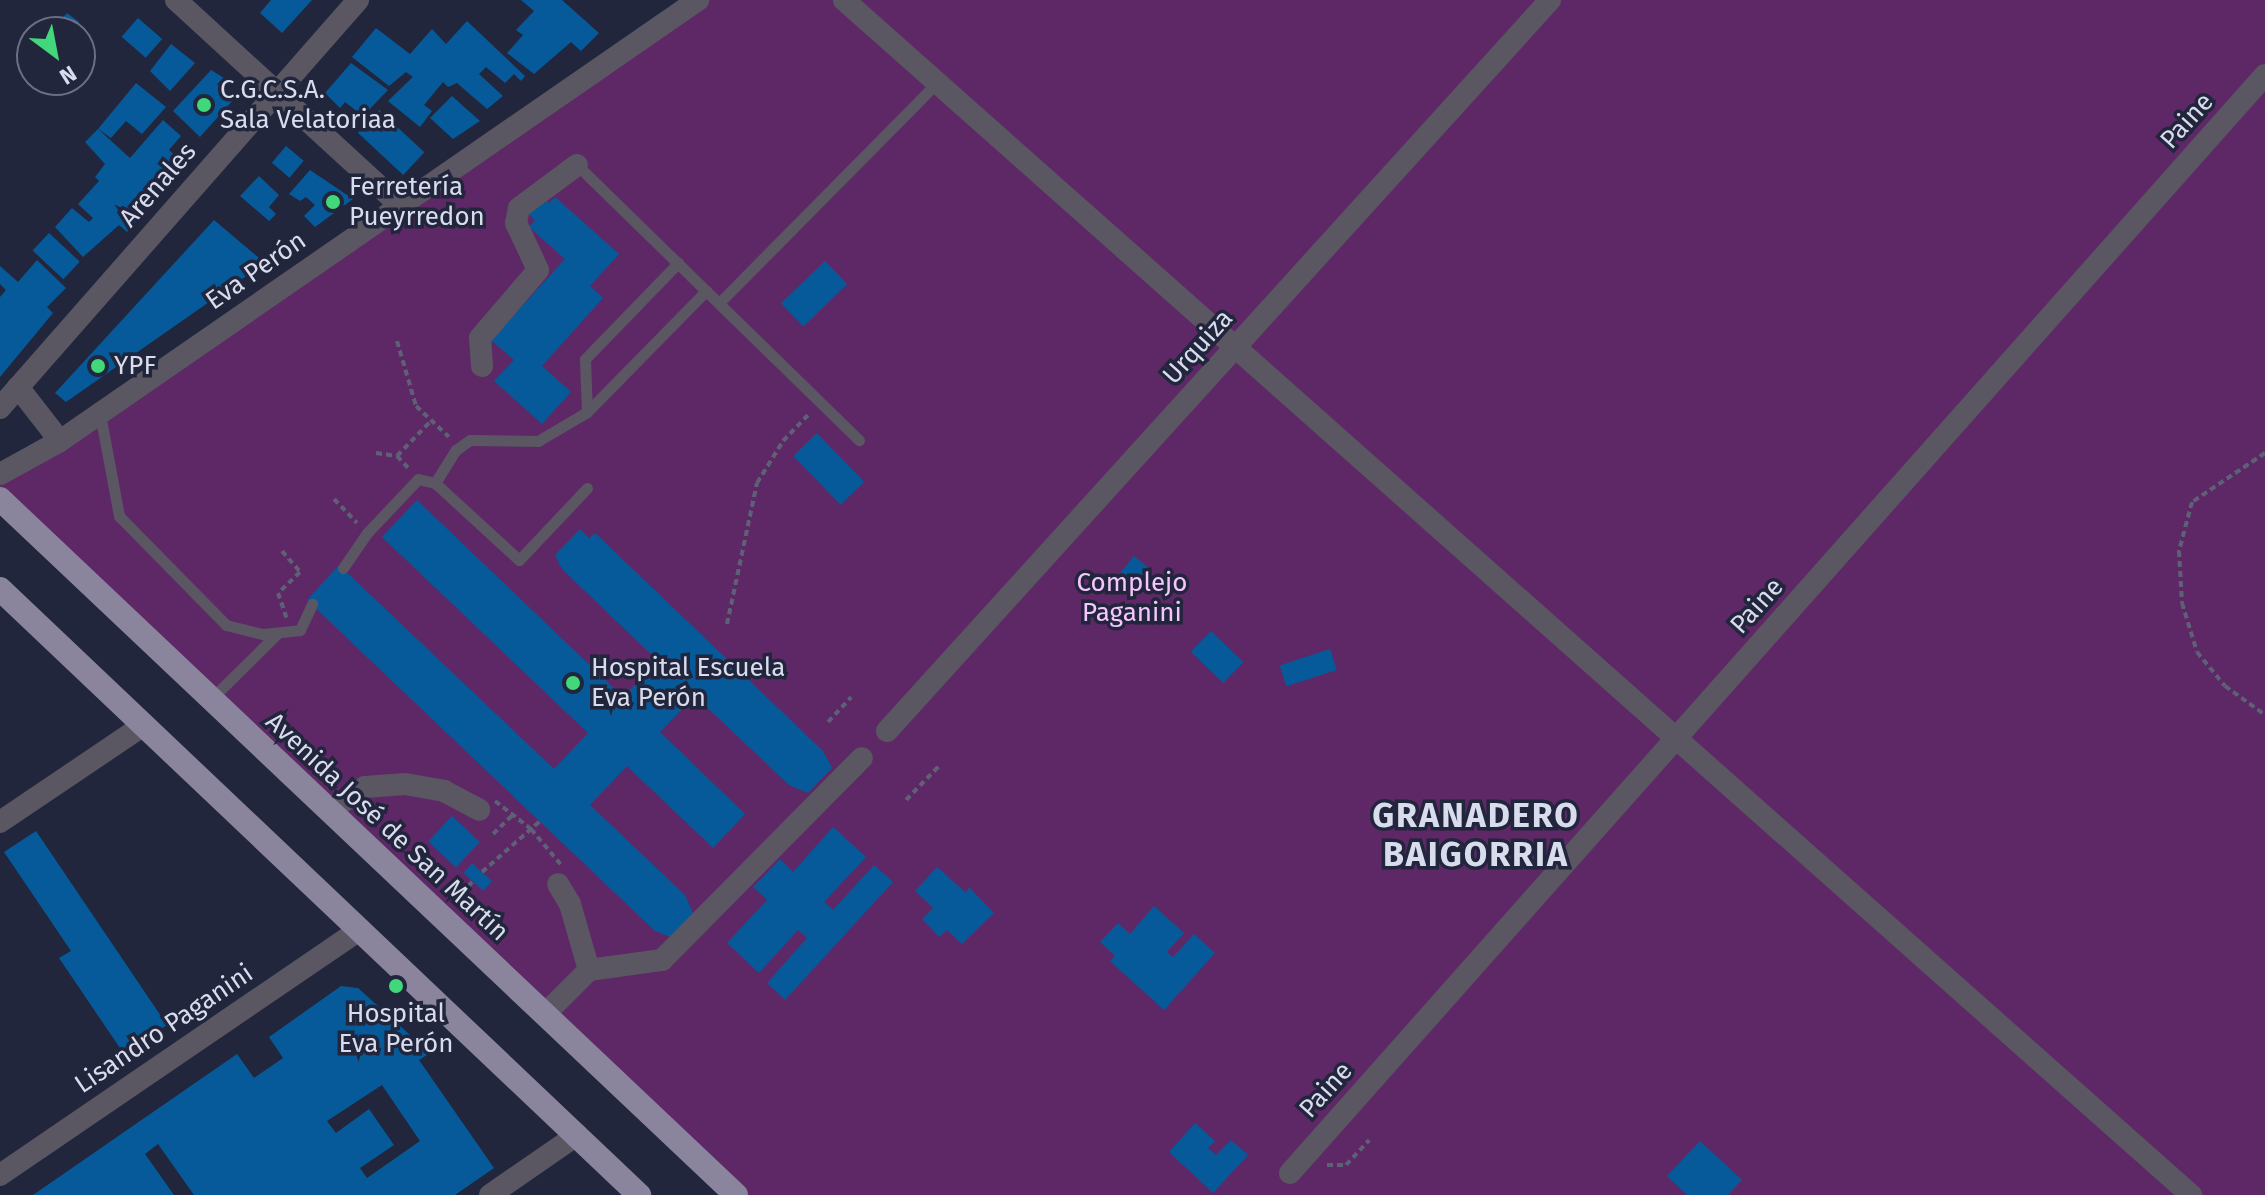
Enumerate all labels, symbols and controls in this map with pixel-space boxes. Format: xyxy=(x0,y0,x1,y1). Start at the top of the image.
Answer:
north arrow xyxy=(16,16,96,96)
text: N xyxy=(55,60,81,90)
place label: C.G.C.S.A. Sala Velatoriaa xyxy=(220,74,396,136)
street label: Paine xyxy=(2154,87,2220,155)
marker: C.G.C.S.A. Sala Velatoriaa xyxy=(195,96,213,114)
street label: Arenales xyxy=(113,137,203,233)
place label: Ferretería Pueyrredon xyxy=(349,171,485,232)
marker: Ferretería Pueyrredon xyxy=(324,193,342,211)
street label: Eva Perón xyxy=(200,225,312,317)
street label: Urquiza xyxy=(1156,303,1240,391)
place label: YPF xyxy=(114,350,156,382)
marker: YPF xyxy=(89,357,107,375)
park label: Complejo Paganini xyxy=(1076,567,1188,628)
street label: Paine xyxy=(1724,572,1790,640)
place label: Hospital Escuela Eva Perón xyxy=(591,652,785,714)
marker: Hospital Escuela Eva Perón xyxy=(562,672,584,694)
street label: Avenida José de San Martín xyxy=(259,706,515,948)
district label: GRANADERO BAIGORRIA xyxy=(1372,795,1580,874)
street label: Lisandro Paganini xyxy=(69,958,259,1100)
marker: Hospital Eva Perón xyxy=(387,977,405,995)
place label: Hospital Eva Perón xyxy=(339,998,453,1060)
street label: Paine xyxy=(1293,1056,1359,1124)

